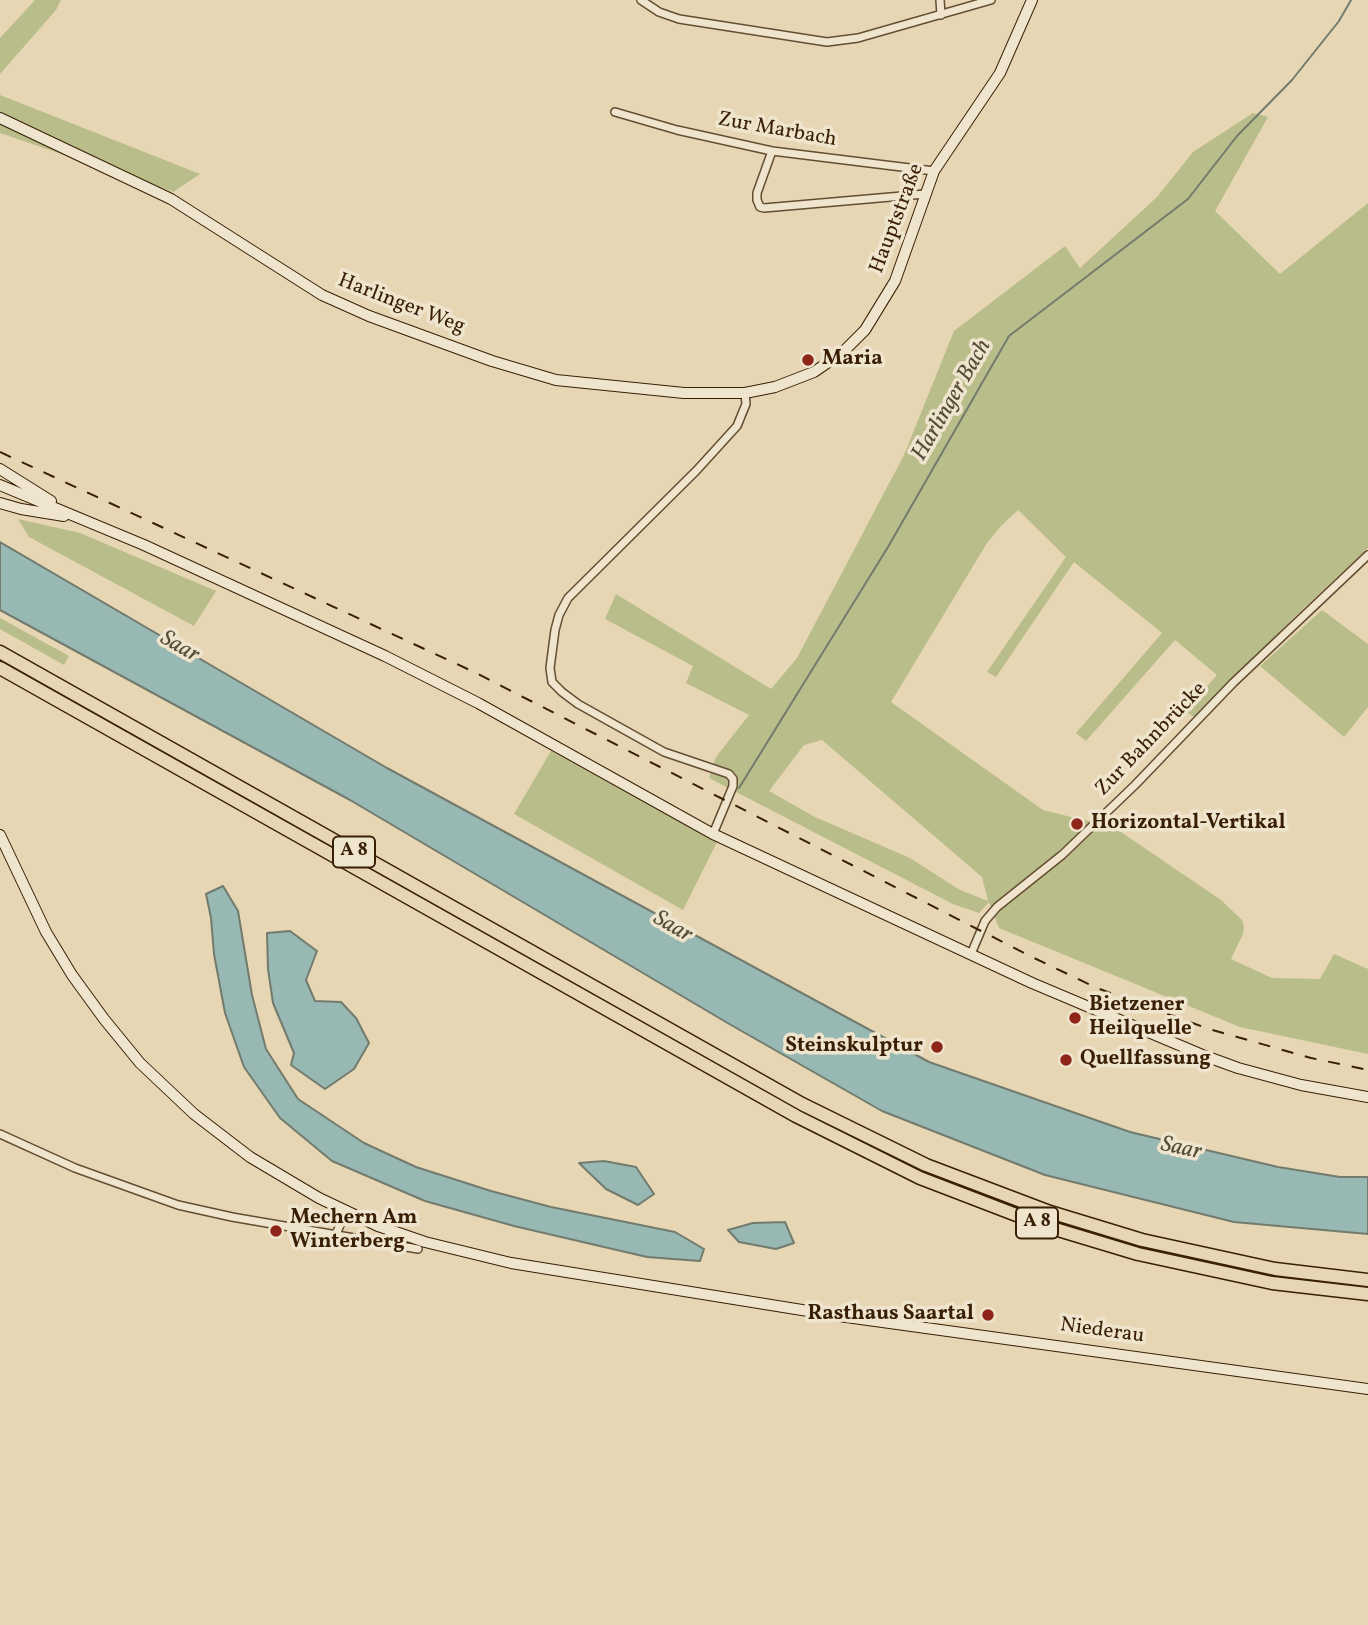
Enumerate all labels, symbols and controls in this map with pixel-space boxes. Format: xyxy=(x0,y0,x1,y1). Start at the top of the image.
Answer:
street label: Zur Marbach xyxy=(716,108,838,154)
street label: Hauptstraße xyxy=(866,161,930,277)
street label: Harlinger Weg xyxy=(334,269,468,341)
water label: Harlinger Bach xyxy=(907,335,999,467)
place label: Maria xyxy=(822,347,883,373)
marker: Maria xyxy=(800,352,816,368)
water label: Saar xyxy=(154,626,204,670)
street label: Zur Bahnbrücke xyxy=(1091,678,1213,802)
place label: Horizontal-Vertikal xyxy=(1091,811,1286,837)
marker: Horizontal-Vertikal xyxy=(1069,816,1085,832)
road number: A 8 xyxy=(333,836,375,867)
water label: Saar xyxy=(647,906,697,950)
place label: Bietzener Heilquelle xyxy=(1089,993,1192,1043)
marker: Bietzener Heilquelle xyxy=(1067,1010,1083,1026)
place label: Steinskulptur xyxy=(785,1034,923,1060)
marker: Steinskulptur xyxy=(929,1039,945,1055)
place label: Quellfassung xyxy=(1080,1047,1211,1073)
marker: Quellfassung xyxy=(1058,1052,1074,1068)
water label: Saar xyxy=(1158,1132,1204,1168)
place label: Mechern Am Winterberg xyxy=(290,1206,417,1256)
road number: A 8 xyxy=(1016,1208,1058,1238)
marker: Mechern Am Winterberg xyxy=(268,1223,284,1239)
place label: Rasthaus Saartal xyxy=(808,1302,974,1328)
marker: Rasthaus Saartal xyxy=(980,1307,996,1323)
street label: Niederau xyxy=(1058,1314,1146,1350)

